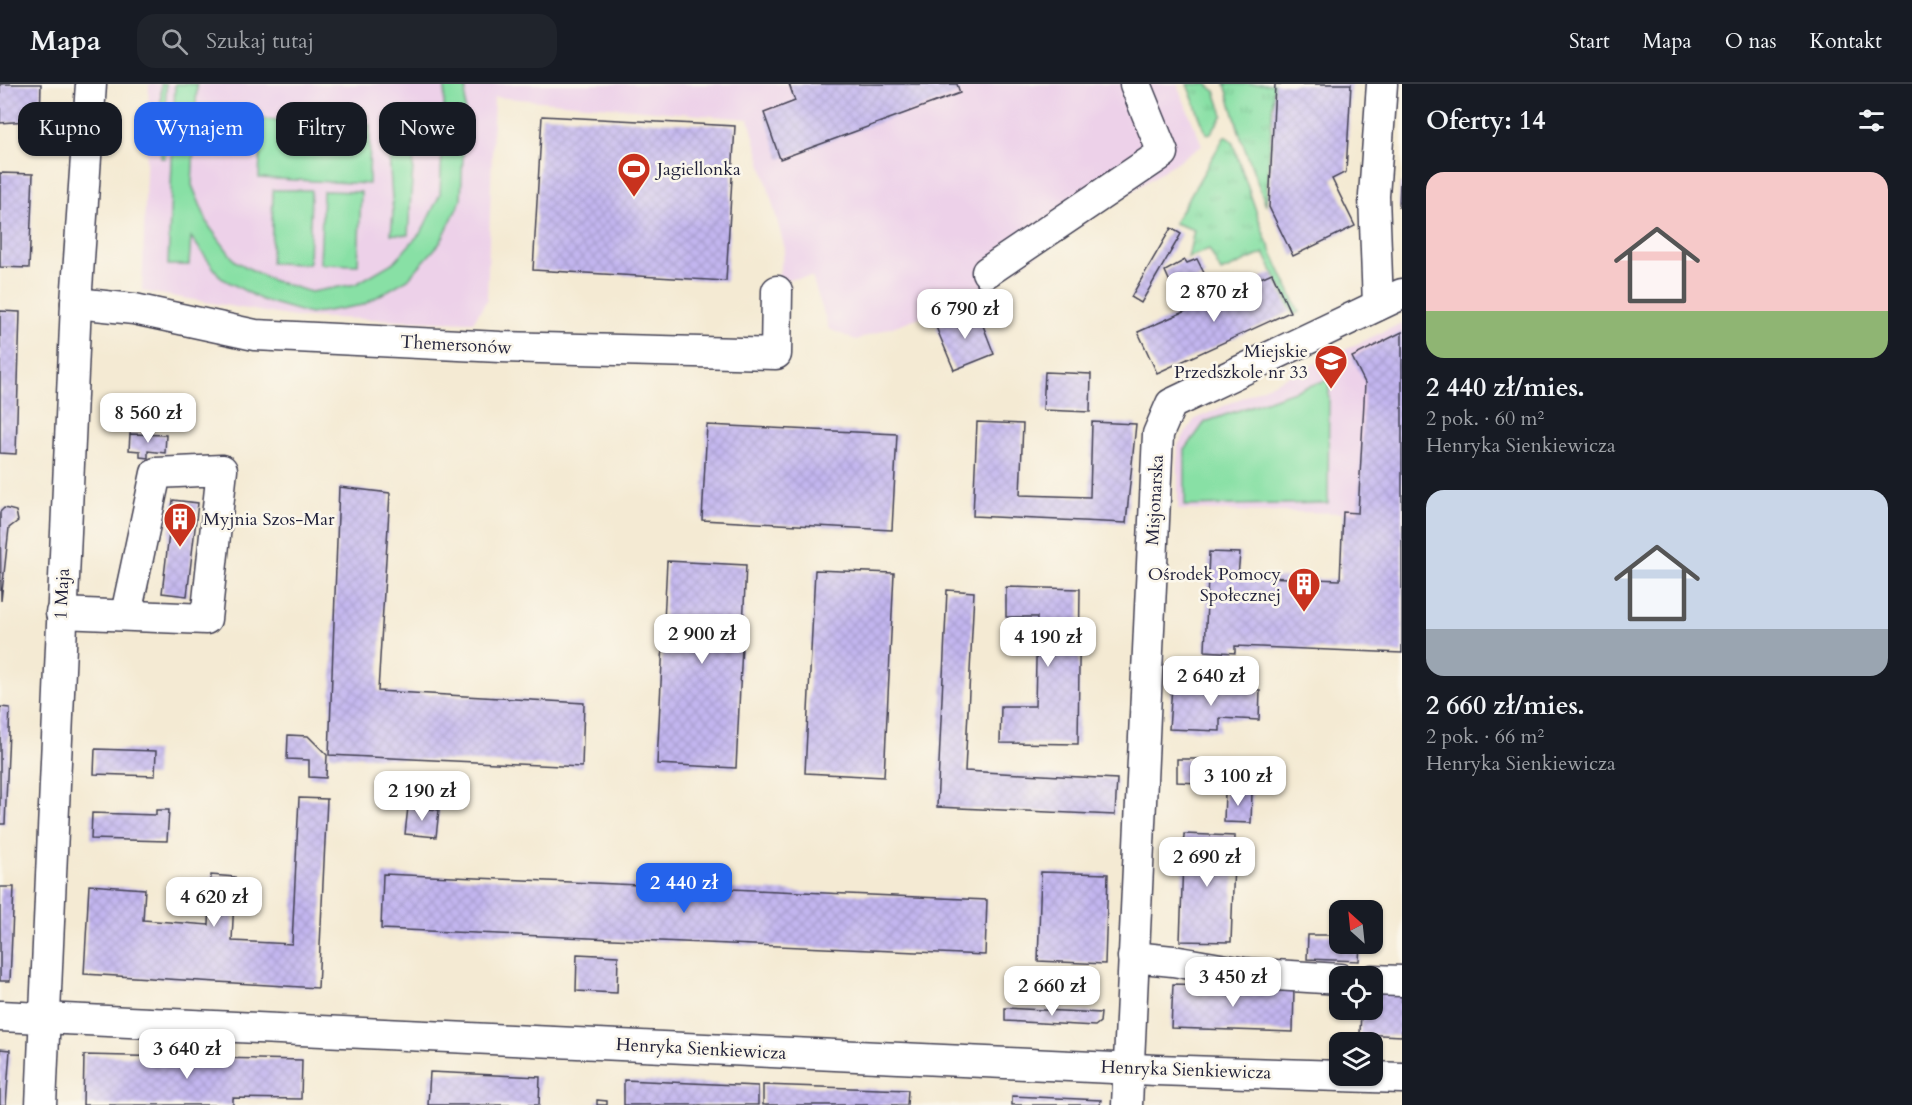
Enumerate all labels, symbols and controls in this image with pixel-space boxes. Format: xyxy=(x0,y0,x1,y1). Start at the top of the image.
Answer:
search box xyxy=(137,14,557,68)
text: Mapa xyxy=(30,22,101,60)
icon: search xyxy=(158,25,191,58)
text: Szukaj tutaj xyxy=(206,26,314,56)
text: Start xyxy=(1569,27,1610,56)
text: Mapa xyxy=(1643,27,1692,56)
text: O nas xyxy=(1725,27,1777,56)
text: Kontakt xyxy=(1810,27,1882,56)
chip: Kupno xyxy=(18,102,122,156)
chip: Wynajem xyxy=(134,102,264,156)
chip: Filtry xyxy=(276,102,367,156)
chip: Nowe xyxy=(379,102,476,156)
text: Oferty: 14 xyxy=(1426,103,1545,138)
icon: filters xyxy=(1855,104,1888,137)
sports icon: Jagiellonka xyxy=(616,151,652,198)
place label: Jagiellonka xyxy=(654,157,741,182)
icon: home xyxy=(1603,211,1711,319)
pin: 2 870 zł xyxy=(1152,272,1276,323)
text: 2 870 zł xyxy=(1180,278,1248,305)
pin: 6 790 zł xyxy=(903,289,1027,340)
text: 6 790 zł xyxy=(931,295,999,322)
street label: Themersonów xyxy=(400,330,513,360)
place label: Miejskie Przedszkole nr 33 xyxy=(1174,339,1308,385)
school or university icon: Miejskie Przedszkole nr 33 xyxy=(1313,343,1349,390)
text: 2 440 zł/mies. xyxy=(1426,370,1585,405)
pin: 8 560 zł xyxy=(86,393,210,444)
text: 8 560 zł xyxy=(114,399,182,426)
text: 2 pok. · 60 m² xyxy=(1426,405,1544,432)
text: Henryka Sienkiewicza xyxy=(1426,432,1616,459)
street label: Misjonarska xyxy=(1140,454,1170,546)
building icon: Myjnia Szos-Mar xyxy=(162,501,198,548)
place label: Myjnia Szos-Mar xyxy=(203,507,335,532)
icon: home xyxy=(1603,529,1711,637)
place label: Ośrodek Pomocy Społecznej xyxy=(1148,562,1281,608)
building icon: Ośrodek Pomocy Społecznej xyxy=(1286,566,1322,613)
street label: 1 Maja xyxy=(48,567,76,620)
pin: 2 900 zł xyxy=(640,614,764,665)
pin: 4 190 zł xyxy=(986,617,1110,668)
text: 2 900 zł xyxy=(668,620,736,647)
text: 4 190 zł xyxy=(1014,623,1082,650)
pin: 2 640 zł xyxy=(1149,656,1273,707)
text: 2 640 zł xyxy=(1177,662,1245,689)
text: 2 660 zł/mies. xyxy=(1426,688,1585,723)
text: 2 pok. · 66 m² xyxy=(1426,723,1544,750)
text: Henryka Sienkiewicza xyxy=(1426,750,1616,777)
pin: 3 100 zł xyxy=(1176,756,1300,807)
text: 3 100 zł xyxy=(1204,762,1272,789)
pin: 2 190 zł xyxy=(360,771,484,822)
text: 2 190 zł xyxy=(388,777,456,804)
pin: 2 690 zł xyxy=(1145,837,1269,888)
text: 2 690 zł xyxy=(1173,843,1241,870)
pin: 2 440 zł xyxy=(622,863,746,914)
text: 2 440 zł xyxy=(650,869,718,896)
pin: 4 620 zł xyxy=(152,877,276,928)
text: 4 620 zł xyxy=(180,883,248,910)
north arrow xyxy=(1329,900,1383,954)
map controls xyxy=(1329,900,1383,1086)
pin: 3 450 zł xyxy=(1171,957,1295,1008)
text: 3 450 zł xyxy=(1199,963,1267,990)
pin: 2 660 zł xyxy=(990,966,1114,1017)
button: locate xyxy=(1329,966,1383,1020)
text: 2 660 zł xyxy=(1018,972,1086,999)
pin: 3 640 zł xyxy=(125,1029,249,1080)
street label: Henryka Sienkiewicza xyxy=(615,1032,787,1066)
button: layers xyxy=(1329,1032,1383,1086)
text: 3 640 zł xyxy=(153,1035,221,1062)
street label: Henryka Sienkiewicza xyxy=(1100,1055,1272,1085)

